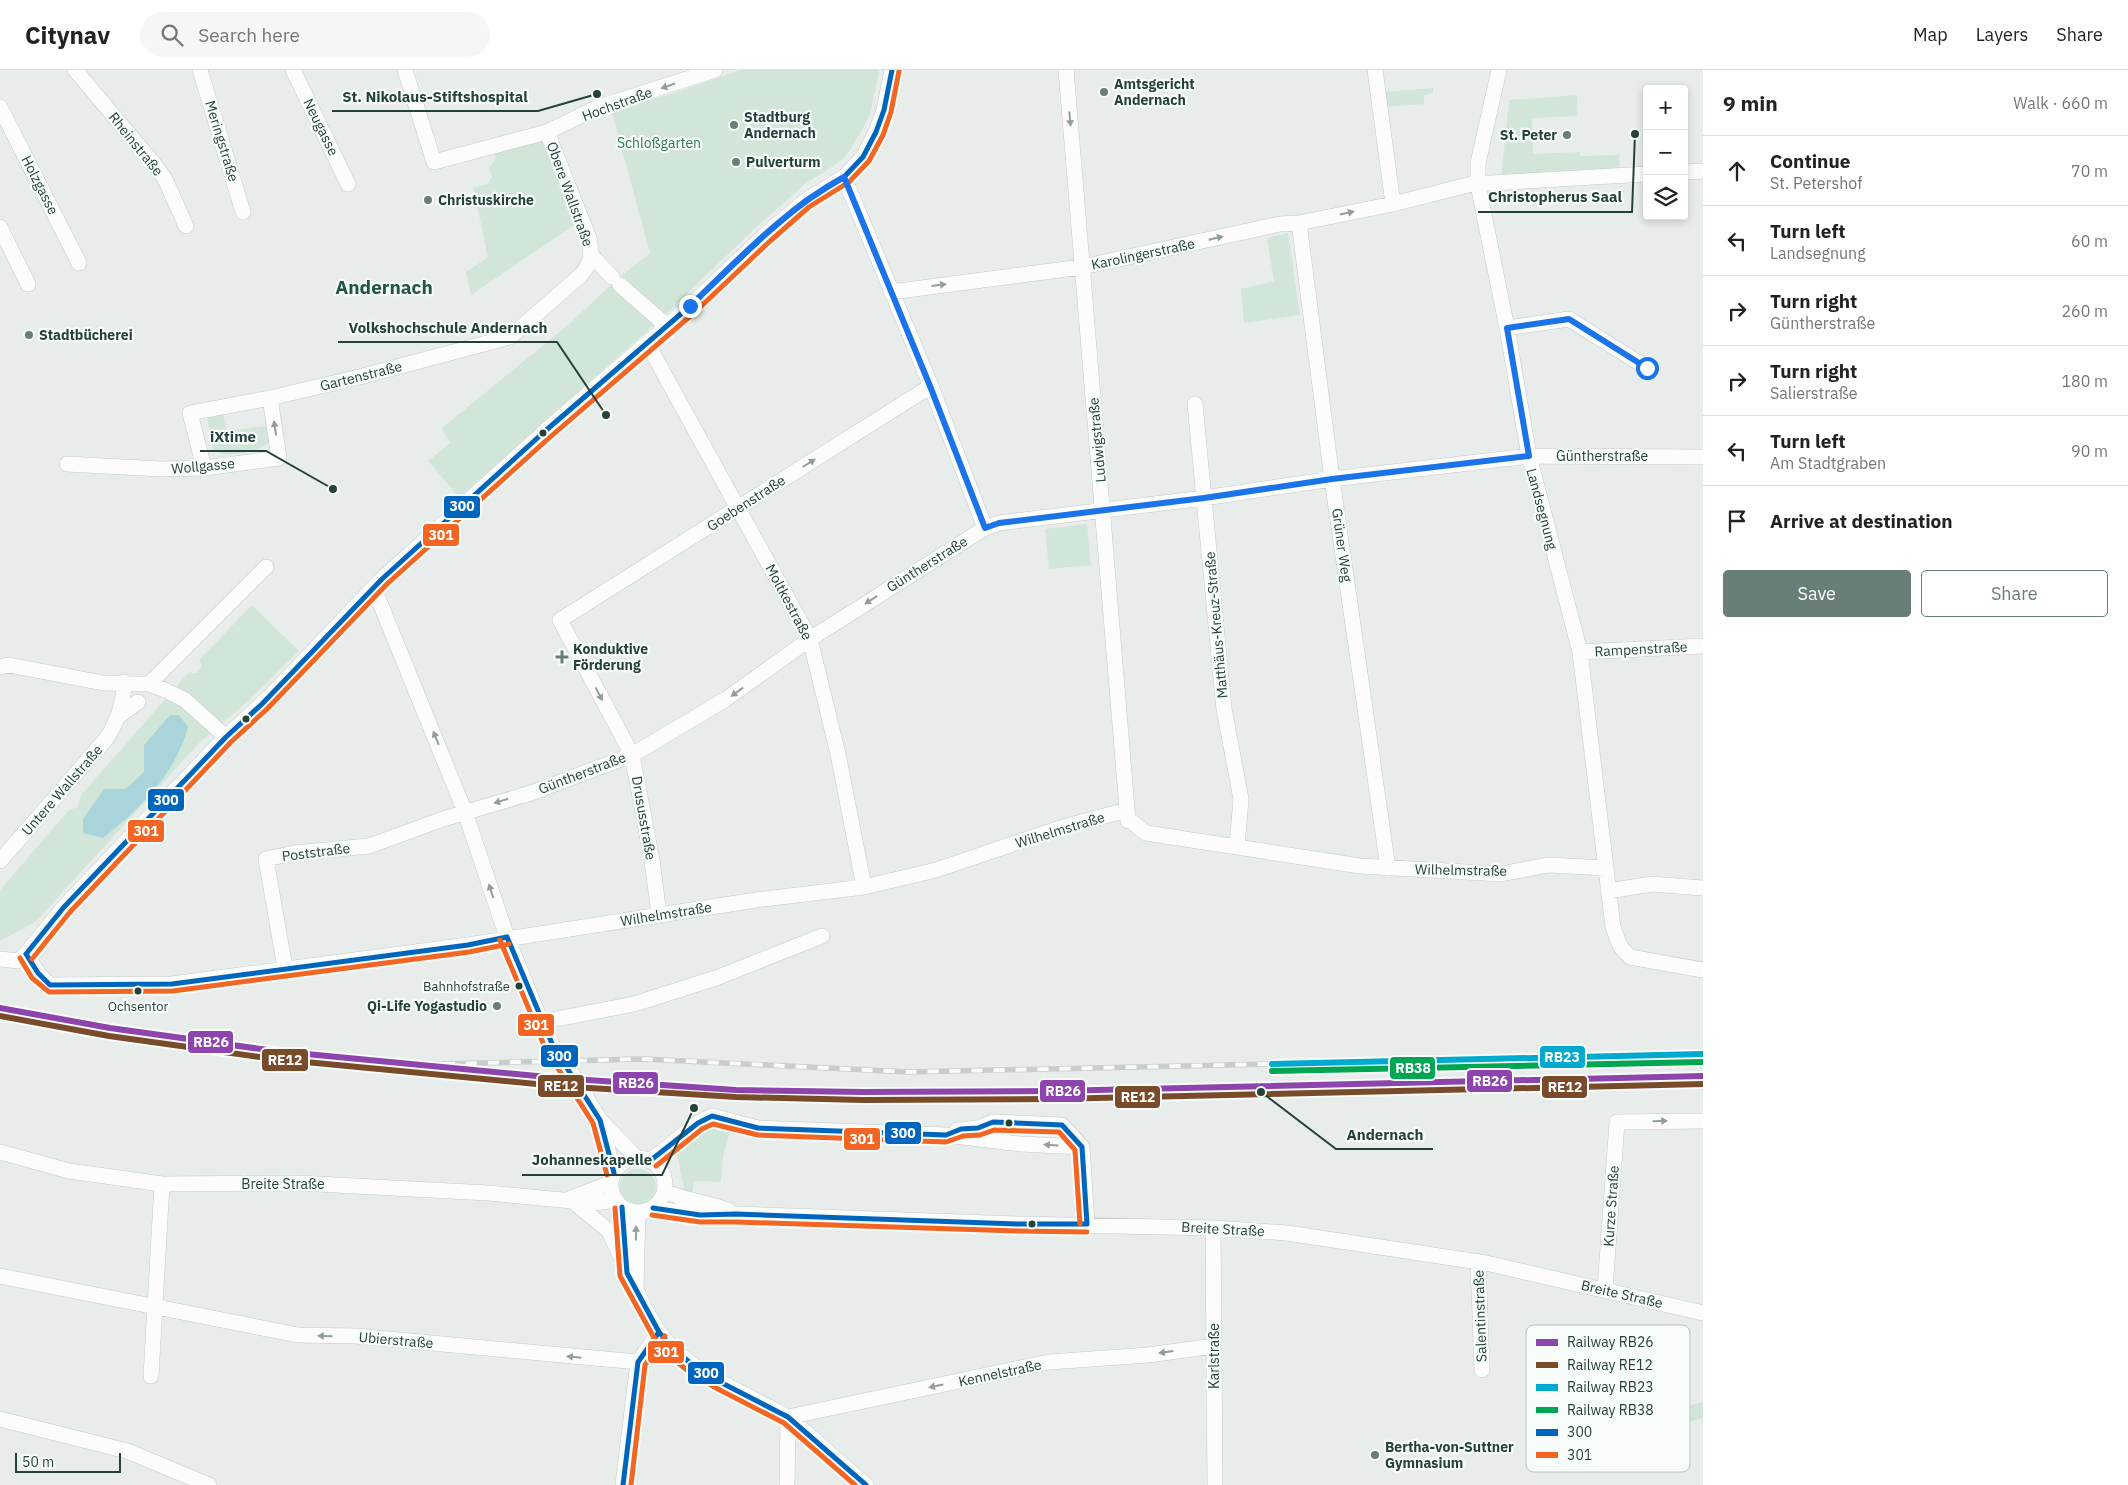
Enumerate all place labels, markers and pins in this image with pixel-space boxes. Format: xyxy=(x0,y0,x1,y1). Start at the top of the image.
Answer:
place label: Amtsgericht Andernach xyxy=(1114,75,1195,109)
callout: St. Nikolaus-Stiftshospital xyxy=(332,81,538,111)
marker: Amtsgericht Andernach xyxy=(1098,86,1110,98)
place label: Stadtburg Andernach xyxy=(744,108,816,142)
marker: Stadtburg Andernach xyxy=(728,119,740,131)
place label: St. Peter xyxy=(1500,126,1557,144)
marker: St. Peter xyxy=(1561,129,1573,141)
place label: Pulverturm xyxy=(746,153,821,171)
marker: Pulverturm xyxy=(730,156,742,168)
callout: Christopherus Saal xyxy=(1478,182,1632,212)
place label: Christuskirche xyxy=(438,191,534,209)
marker: Christuskirche xyxy=(422,194,434,206)
callout: Volkshochschule Andernach xyxy=(338,312,557,342)
place label: Stadtbücherei xyxy=(39,326,133,344)
marker: Stadtbücherei xyxy=(23,329,35,341)
callout: iXtime xyxy=(200,421,266,451)
unlabelled marker xyxy=(538,428,548,438)
place label: Konduktive Förderung xyxy=(573,640,648,674)
marker: Konduktive Förderung xyxy=(555,650,569,664)
unlabelled marker xyxy=(241,714,251,724)
place label: Bahnhofstraße xyxy=(423,978,510,995)
marker: Bahnhofstraße xyxy=(514,981,524,991)
marker: Ochsentor xyxy=(133,986,143,996)
place label: Qi-Life Yogastudio xyxy=(367,997,487,1015)
place label: Ochsentor xyxy=(108,998,168,1015)
marker: Qi-Life Yogastudio xyxy=(491,1000,503,1012)
unlabelled marker xyxy=(1004,1118,1014,1128)
callout: Andernach xyxy=(1336,1119,1433,1149)
callout: Johanneskapelle xyxy=(522,1145,662,1175)
unlabelled marker xyxy=(1027,1219,1037,1229)
place label: Bertha-von-Suttner Gymnasium xyxy=(1385,1438,1514,1472)
marker: Bertha-von-Suttner Gymnasium xyxy=(1369,1449,1381,1461)

